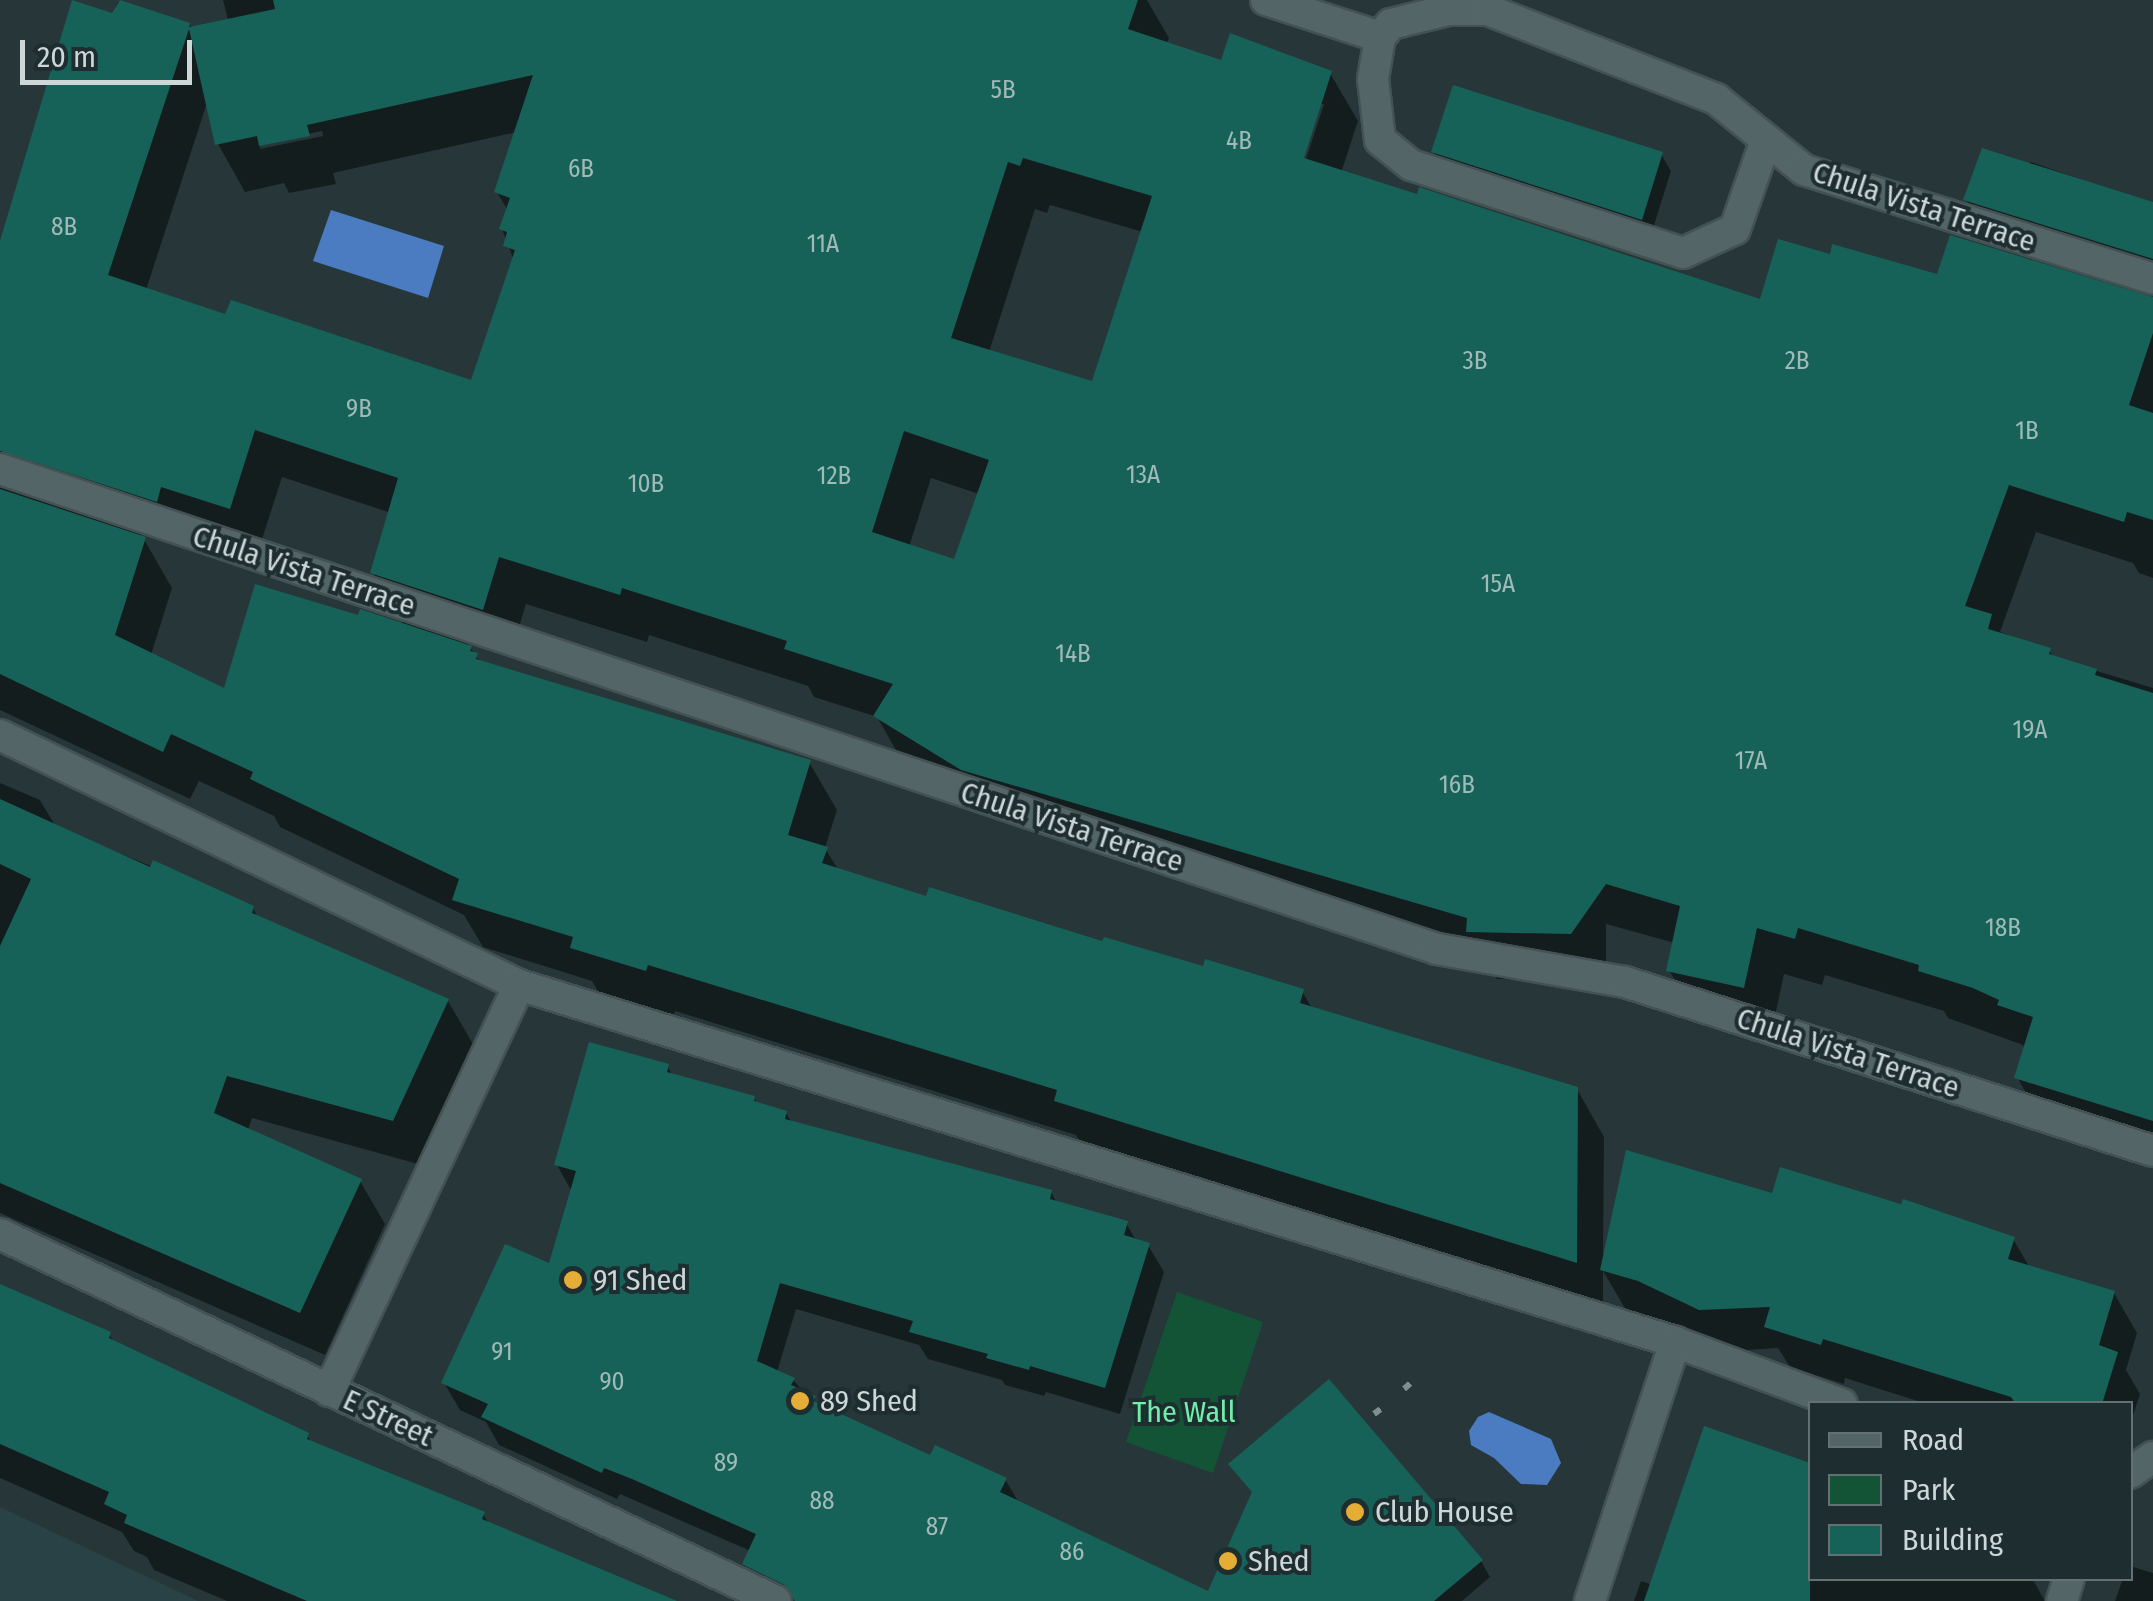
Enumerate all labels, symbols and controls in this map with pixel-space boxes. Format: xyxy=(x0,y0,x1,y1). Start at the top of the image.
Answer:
scale bar xyxy=(25,20,198,82)
text: 20 m xyxy=(37,39,96,75)
house number: 5B xyxy=(990,75,1016,105)
house number: 4B xyxy=(1226,126,1252,156)
house number: 6B xyxy=(568,154,594,184)
street label: Chula Vista Terrace xyxy=(1808,154,2040,260)
house number: 8B xyxy=(51,212,77,242)
house number: 11A xyxy=(807,229,839,259)
house number: 3B xyxy=(1463,346,1487,376)
house number: 2B xyxy=(1785,346,1809,376)
house number: 9B xyxy=(346,394,372,424)
house number: 1B xyxy=(2015,416,2039,446)
house number: 13A xyxy=(1126,460,1160,490)
house number: 12B xyxy=(817,461,851,491)
house number: 10B xyxy=(628,469,664,499)
street label: Chula Vista Terrace xyxy=(188,518,420,624)
house number: 15A xyxy=(1481,569,1515,599)
house number: 14B xyxy=(1055,639,1091,669)
house number: 19A xyxy=(2013,715,2047,745)
house number: 17A xyxy=(1735,746,1767,776)
house number: 16B xyxy=(1439,770,1475,800)
street label: Chula Vista Terrace xyxy=(956,774,1188,880)
house number: 18B xyxy=(1985,913,2021,943)
street label: Chula Vista Terrace xyxy=(1732,1000,1964,1106)
place label: 91 Shed xyxy=(593,1262,687,1298)
marker: 91 Shed xyxy=(562,1269,584,1291)
house number: 91 xyxy=(491,1337,513,1367)
house number: 90 xyxy=(599,1367,625,1397)
street label: E Street xyxy=(337,1382,439,1454)
place label: 89 Shed xyxy=(820,1383,918,1419)
marker: 89 Shed xyxy=(789,1390,811,1412)
park label: The Wall xyxy=(1132,1394,1236,1430)
legend xyxy=(1808,1401,2133,1581)
text: Road xyxy=(1902,1422,1964,1458)
house number: 89 xyxy=(714,1448,738,1478)
text: Park xyxy=(1902,1472,1955,1508)
house number: 88 xyxy=(810,1486,834,1516)
place label: Club House xyxy=(1375,1494,1514,1530)
marker: Club House xyxy=(1344,1501,1366,1523)
house number: 87 xyxy=(926,1512,948,1542)
text: Building xyxy=(1902,1522,2003,1558)
house number: 86 xyxy=(1060,1537,1084,1567)
place label: Shed xyxy=(1248,1543,1310,1579)
marker: Shed xyxy=(1217,1550,1239,1572)

